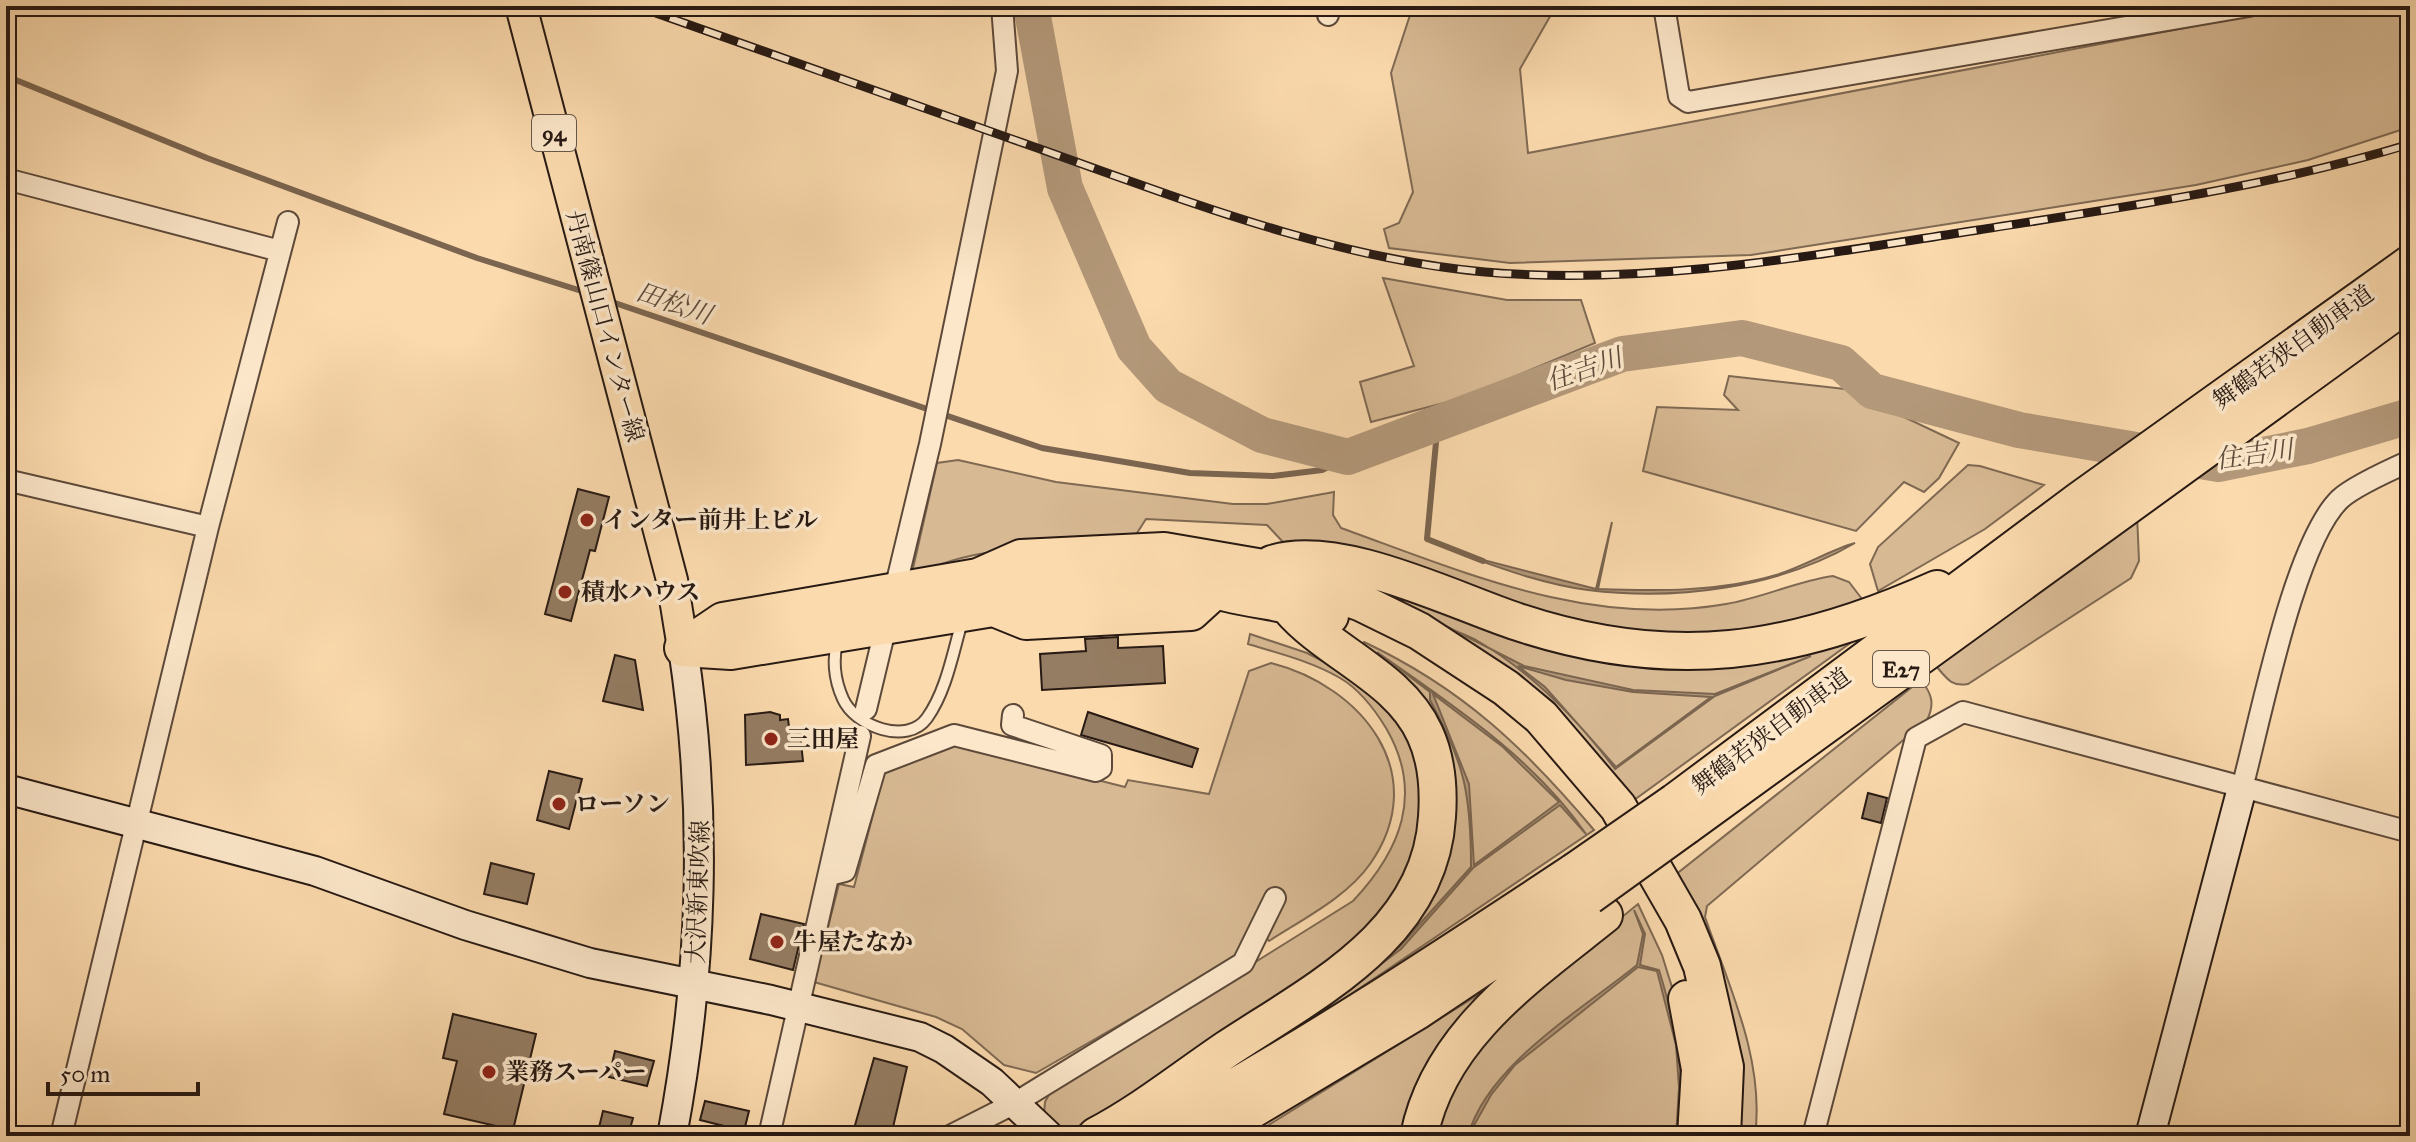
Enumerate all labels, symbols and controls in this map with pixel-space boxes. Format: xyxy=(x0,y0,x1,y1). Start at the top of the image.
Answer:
road number: 94 xyxy=(532,115,576,151)
street label: 丹南篠山口インター線 xyxy=(560,207,650,445)
water label: 田松川 xyxy=(632,275,719,332)
street label: 舞鶴若狭自動車道 xyxy=(2207,278,2379,416)
water label: 住吉川 xyxy=(1542,340,1629,397)
water label: 住吉川 xyxy=(2213,432,2298,475)
place label: インター前井上ビル xyxy=(603,505,818,535)
marker: インター前井上ビル xyxy=(578,511,596,529)
place label: 積水ハウス xyxy=(581,577,700,607)
marker: 積水ハウス xyxy=(556,583,574,601)
road number: E27 xyxy=(1873,651,1929,687)
street label: 舞鶴若狭自動車道 xyxy=(1685,661,1857,801)
place label: 三田屋 xyxy=(787,724,859,754)
marker: 三田屋 xyxy=(762,730,780,748)
place label: ローソン xyxy=(575,789,670,819)
marker: ローソン xyxy=(550,795,568,813)
street label: 大沢新東吹線 xyxy=(680,820,716,964)
place label: 牛屋たなか xyxy=(793,927,913,957)
marker: 牛屋たなか xyxy=(768,933,786,951)
scale bar xyxy=(48,1046,198,1096)
place label: 業務スーパー xyxy=(505,1057,647,1087)
text: 50 m xyxy=(60,1059,110,1089)
marker: 業務スーパー xyxy=(480,1063,498,1081)

